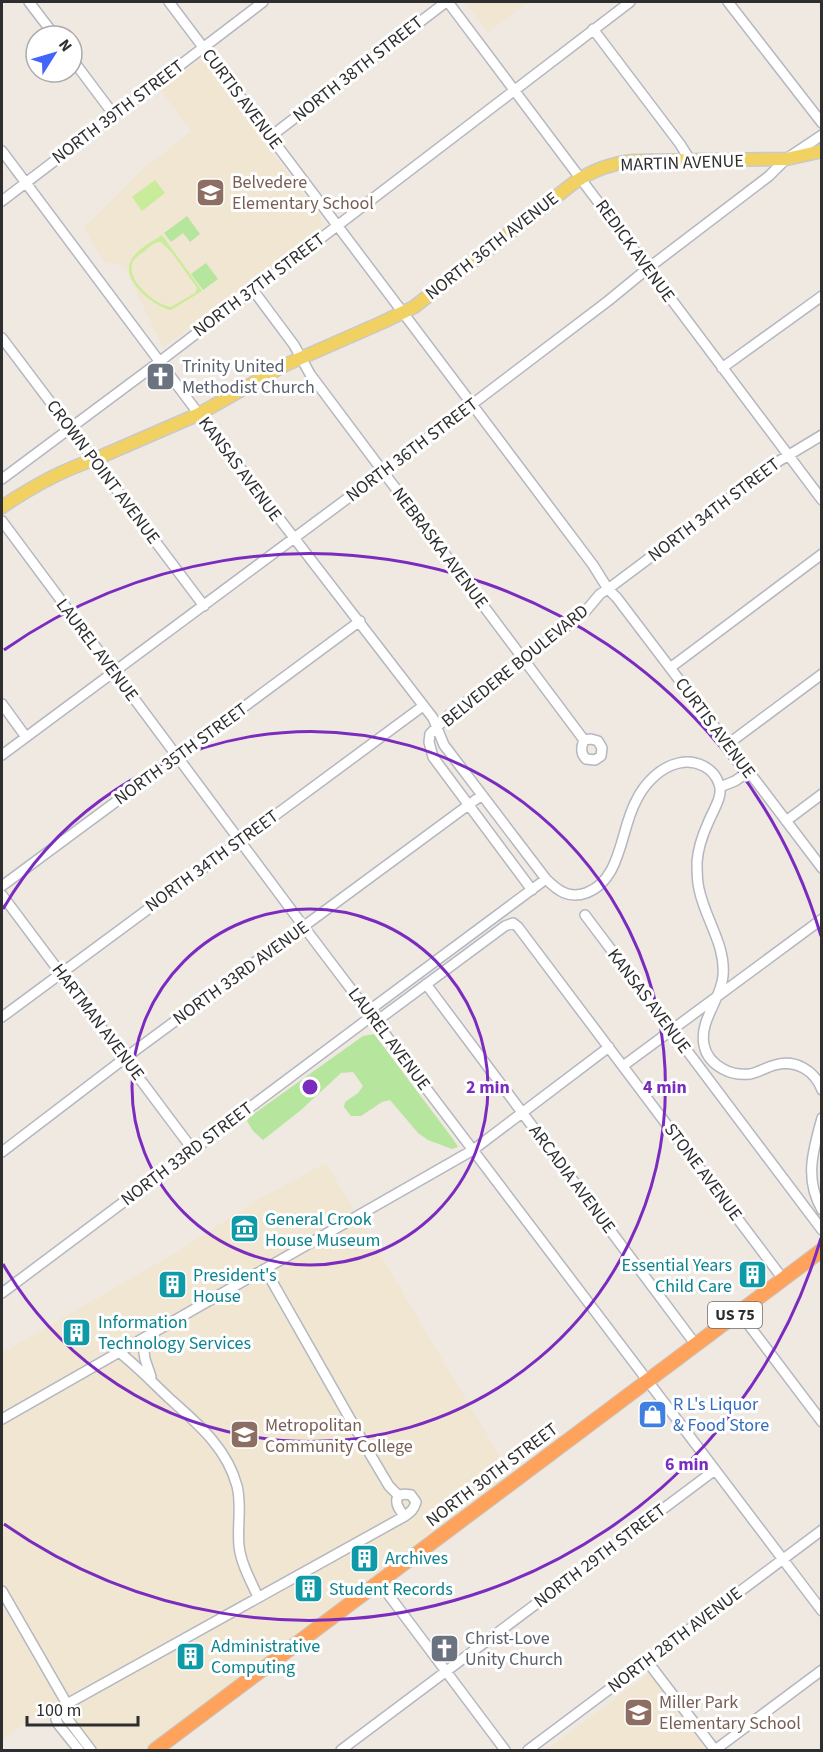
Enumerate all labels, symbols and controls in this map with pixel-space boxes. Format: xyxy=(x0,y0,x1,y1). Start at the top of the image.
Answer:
street label: NORTH 38TH STREET xyxy=(288,10,429,128)
north arrow xyxy=(24,24,84,84)
text: N xyxy=(53,35,77,56)
street label: CURTIS AVENUE xyxy=(196,43,288,155)
street label: NORTH 39TH STREET xyxy=(47,54,189,170)
street label: MARTIN AVENUE xyxy=(620,148,744,178)
place label: Belvedere Elementary School xyxy=(232,170,374,216)
school or university icon: Belvedere Elementary School xyxy=(195,176,227,208)
street label: NORTH 36TH AVENUE xyxy=(420,186,564,306)
street label: REDICK AVENUE xyxy=(589,195,681,307)
street label: NORTH 37TH STREET xyxy=(188,227,330,343)
place label: Trinity United Methodist Church xyxy=(182,354,315,400)
church icon: Trinity United Methodist Church xyxy=(145,360,177,392)
street label: NORTH 36TH STREET xyxy=(341,392,483,508)
street label: CROWN POINT AVENUE xyxy=(40,395,166,549)
street label: KANSAS AVENUE xyxy=(192,411,288,527)
street label: NORTH 34TH STREET xyxy=(643,452,785,568)
street label: NEBRASKA AVENUE xyxy=(386,482,494,614)
street label: LAUREL AVENUE xyxy=(50,593,144,707)
street label: BELVEDERE BOULEVARD xyxy=(436,599,594,733)
street label: CURTIS AVENUE xyxy=(669,672,761,784)
street label: NORTH 35TH STREET xyxy=(109,697,253,811)
street label: NORTH 34TH STREET xyxy=(140,804,284,918)
street label: NORTH 33RD AVENUE xyxy=(168,915,314,1031)
street label: KANSAS AVENUE xyxy=(601,943,697,1059)
street label: HARTMAN AVENUE xyxy=(46,958,150,1086)
street label: LAUREL AVENUE xyxy=(342,982,436,1096)
text: 2 min xyxy=(466,1075,510,1100)
text: 4 min xyxy=(643,1075,687,1100)
centre of rings xyxy=(300,1077,320,1097)
street label: NORTH 33RD STREET xyxy=(116,1096,258,1212)
street label: STONE AVENUE xyxy=(658,1118,748,1226)
street label: ARCADIA AVENUE xyxy=(523,1119,621,1239)
place label: General Crook House Museum xyxy=(265,1207,380,1253)
museum icon: General Crook House Museum xyxy=(228,1213,260,1245)
place label: Essential Years Child Care xyxy=(622,1253,732,1299)
building icon: Essential Years Child Care xyxy=(737,1259,769,1291)
place label: President's House xyxy=(193,1263,277,1309)
building icon: President's House xyxy=(156,1269,188,1301)
road number: US 75 xyxy=(708,1302,762,1328)
place label: Information Technology Services xyxy=(98,1310,251,1356)
building icon: Information Technology Services xyxy=(61,1316,93,1348)
place label: R L's Liquor & Food Store xyxy=(673,1392,769,1438)
shop icon: R L's Liquor & Food Store xyxy=(636,1398,668,1430)
place label: Metropolitan Community College xyxy=(265,1413,413,1459)
street label: NORTH 30TH STREET xyxy=(421,1417,563,1533)
school or university icon: Metropolitan Community College xyxy=(228,1419,260,1451)
text: 6 min xyxy=(665,1452,709,1477)
street label: NORTH 29TH STREET xyxy=(529,1498,671,1614)
building icon: Archives xyxy=(348,1542,380,1574)
place label: Archives xyxy=(385,1546,448,1571)
building icon: Student Records xyxy=(292,1573,324,1605)
place label: Student Records xyxy=(329,1577,453,1602)
street label: NORTH 28TH AVENUE xyxy=(603,1581,747,1699)
place label: Christ-Love Unity Church xyxy=(465,1626,563,1672)
church icon: Christ-Love Unity Church xyxy=(428,1632,460,1664)
place label: Administrative Computing xyxy=(211,1634,320,1680)
building icon: Administrative Computing xyxy=(174,1640,206,1672)
scale bar xyxy=(27,1689,138,1727)
place label: Miller Park Elementary School xyxy=(659,1690,801,1736)
school or university icon: Miller Park Elementary School xyxy=(622,1696,654,1728)
text: 100 m xyxy=(36,1698,81,1723)

